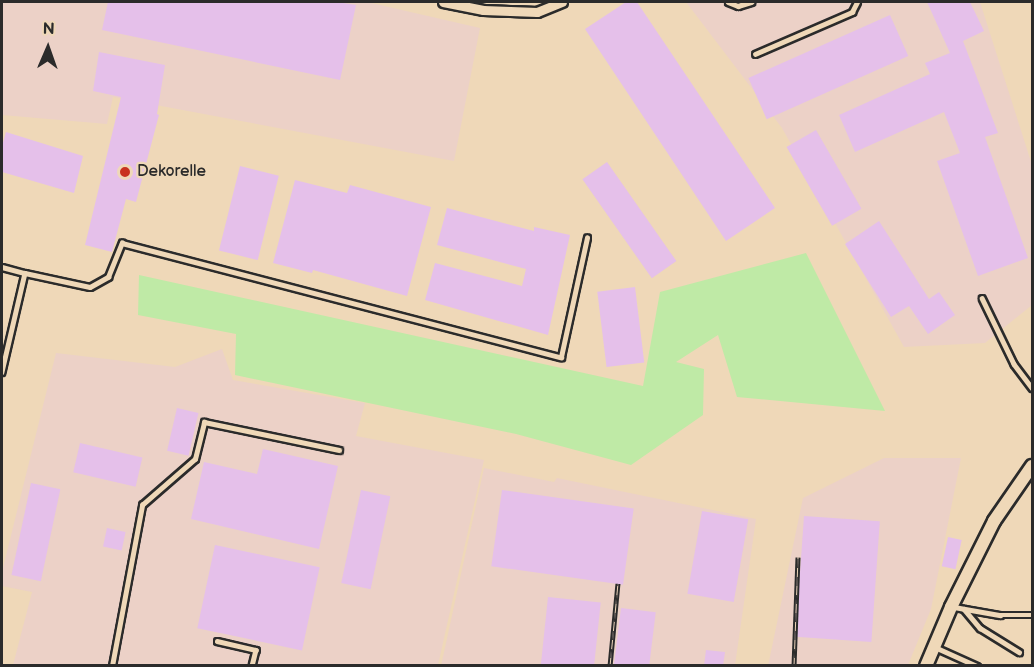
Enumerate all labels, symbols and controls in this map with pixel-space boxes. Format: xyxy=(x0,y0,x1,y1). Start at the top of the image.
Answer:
north arrow xyxy=(18,18,78,78)
text: N xyxy=(42,20,55,39)
place label: Dekorelle xyxy=(137,162,206,182)
marker: Dekorelle xyxy=(118,165,132,179)

